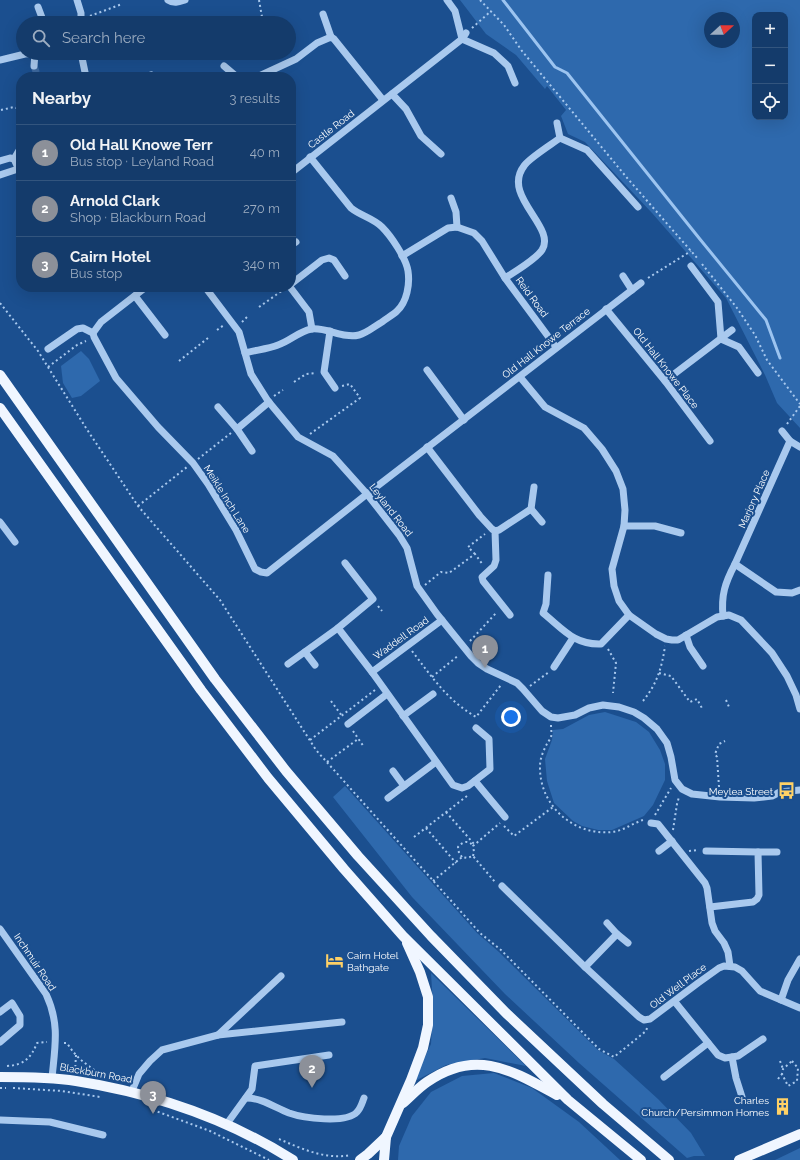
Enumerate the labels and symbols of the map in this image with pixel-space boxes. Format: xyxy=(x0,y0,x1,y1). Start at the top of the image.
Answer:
north arrow xyxy=(704,12,740,48)
street label: Castle Road xyxy=(306,108,356,150)
street label: Reid Road xyxy=(514,275,550,319)
street label: Old Hall Knowe Terrace xyxy=(500,305,592,381)
street label: Old Hall Knowe Place xyxy=(631,325,701,411)
street label: Meikle Inch Lane xyxy=(202,463,252,535)
street label: Marjory Place xyxy=(736,468,772,530)
street label: Leyland Road xyxy=(367,482,415,538)
street label: Waddell Road xyxy=(371,614,431,662)
pin: 1 xyxy=(472,635,498,668)
your location xyxy=(501,707,521,727)
bus stop icon: Meylea Street xyxy=(776,781,796,801)
place label: Meylea Street xyxy=(709,786,774,797)
street label: Inchmuir Road xyxy=(12,931,58,993)
place label: Cairn Hotel Bathgate xyxy=(347,950,399,973)
hotel icon: Cairn Hotel Bathgate xyxy=(324,951,344,971)
street label: Old Well Place xyxy=(648,961,708,1011)
pin: 2 xyxy=(299,1055,325,1088)
street label: Blackburn Road xyxy=(59,1061,133,1085)
pin: 3 xyxy=(140,1081,166,1114)
place label: Charles Church/Persimmon Homes xyxy=(641,1095,769,1118)
building icon: Charles Church/Persimmon Homes xyxy=(772,1096,792,1116)

